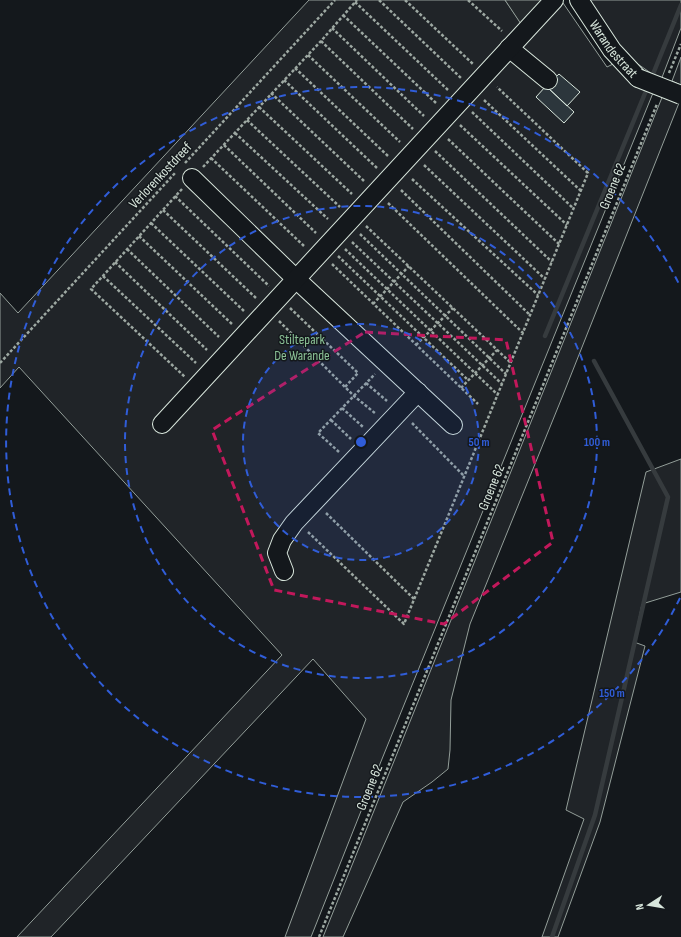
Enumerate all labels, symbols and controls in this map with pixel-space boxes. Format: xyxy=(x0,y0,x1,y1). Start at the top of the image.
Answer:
street label: Warandestraat xyxy=(586,17,641,81)
street label: Verlorenkostdreef xyxy=(125,138,196,212)
street label: Groene 62 xyxy=(596,160,629,212)
park label: Stiltepark De Warande xyxy=(274,331,330,364)
centre of rings xyxy=(354,435,368,449)
text: 50 m xyxy=(469,435,489,450)
text: 100 m xyxy=(584,435,610,450)
street label: Groene 62 xyxy=(475,461,508,513)
text: 150 m xyxy=(599,686,625,701)
street label: Groene 62 xyxy=(353,761,386,813)
north arrow xyxy=(629,885,669,925)
text: N xyxy=(633,903,647,911)

